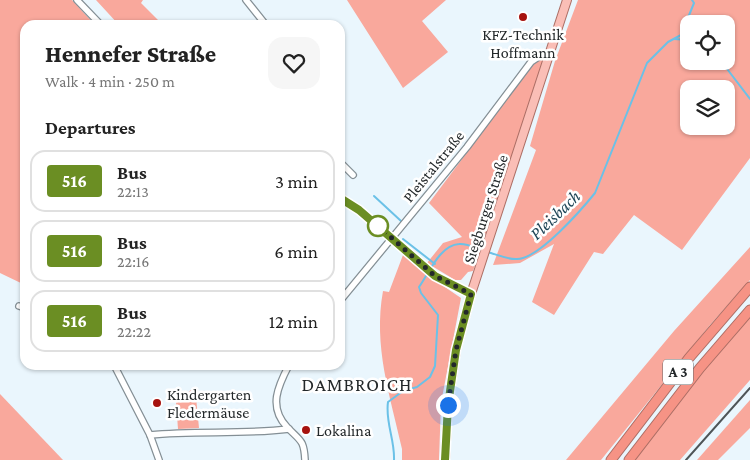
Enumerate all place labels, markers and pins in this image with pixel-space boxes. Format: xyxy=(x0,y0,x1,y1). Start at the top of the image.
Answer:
marker: KFZ-Technik Hoffmann xyxy=(517,11,529,23)
place label: KFZ-Technik Hoffmann xyxy=(482,26,564,61)
unlabelled marker xyxy=(367,215,389,237)
place label: Kindergarten Fledermäuse xyxy=(167,386,252,421)
marker: Kindergarten Fledermäuse xyxy=(151,397,163,409)
place label: Lokalina xyxy=(316,422,372,439)
marker: Lokalina xyxy=(300,424,312,436)

